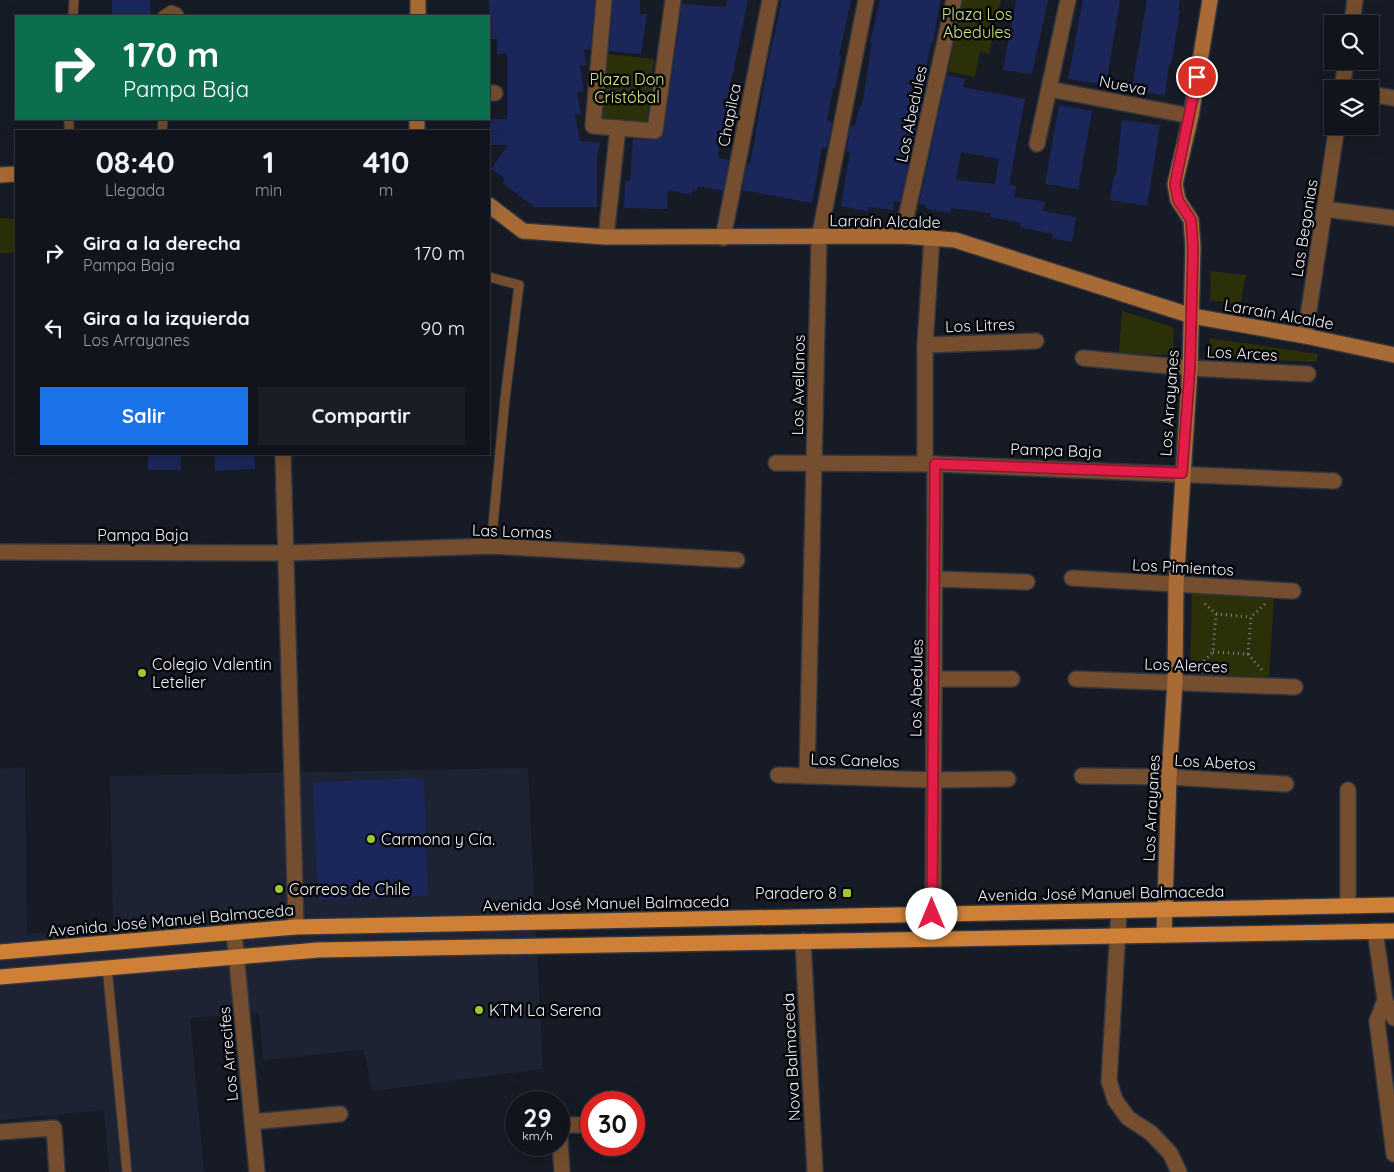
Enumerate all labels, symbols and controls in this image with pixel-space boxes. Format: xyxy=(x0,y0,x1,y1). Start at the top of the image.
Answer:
park label: Plaza Los Abedules xyxy=(942,4,1012,42)
map controls xyxy=(1324,15,1379,135)
button: search xyxy=(1324,15,1379,70)
text: 170 m xyxy=(123,32,219,76)
icon: right xyxy=(40,35,105,100)
pin xyxy=(1176,56,1218,98)
icon: arrive xyxy=(1183,63,1211,91)
street label: Los Abedules xyxy=(891,64,931,164)
park label: Plaza Don Cristóbal xyxy=(589,69,665,107)
street label: Nueva xyxy=(1098,71,1148,99)
text: Pampa Baja xyxy=(123,75,249,103)
button: layers xyxy=(1324,80,1379,135)
street label: Chapilca xyxy=(713,82,745,148)
text: 08:40 xyxy=(95,143,175,181)
text: 1 xyxy=(263,143,274,181)
text: 410 xyxy=(363,143,410,181)
street label: Las Begonias xyxy=(1286,178,1322,278)
text: Llegada xyxy=(105,180,165,200)
text: min xyxy=(255,180,282,200)
text: m xyxy=(379,180,393,200)
street label: Larraín Alcalde xyxy=(829,210,941,232)
text: Gira a la derecha xyxy=(83,231,241,255)
icon: right xyxy=(40,239,68,267)
text: 170 m xyxy=(414,241,465,265)
text: Pampa Baja xyxy=(83,255,175,275)
street label: Larraín Alcalde xyxy=(1223,294,1335,334)
text: Gira a la izquierda xyxy=(83,306,250,330)
icon: left xyxy=(40,314,68,342)
street label: Los Litres xyxy=(945,314,1015,336)
text: 90 m xyxy=(421,316,465,340)
text: Los Arrayanes xyxy=(83,330,190,350)
street label: Los Avellanos xyxy=(787,334,809,436)
street label: Los Arces xyxy=(1206,341,1278,365)
street label: Los Arrayanes xyxy=(1155,349,1183,457)
button: Salir xyxy=(40,387,248,445)
button: Compartir xyxy=(258,387,465,445)
street label: Pampa Baja xyxy=(1010,438,1102,462)
street label: Las Lomas xyxy=(472,520,552,542)
street label: Pampa Baja xyxy=(97,525,189,545)
street label: Los Pimientos xyxy=(1132,554,1234,580)
street label: Los Abedules xyxy=(905,639,927,737)
place label: Colegio Valentin Letelier xyxy=(152,654,272,692)
street label: Los Alerces xyxy=(1144,654,1228,676)
marker: Colegio Valentin Letelier xyxy=(136,667,148,679)
street label: Los Canelos xyxy=(810,748,900,772)
street label: Los Abetos xyxy=(1174,750,1256,774)
street label: Los Arrayanes xyxy=(1138,754,1164,862)
place label: Carmona y Cía. xyxy=(381,829,495,849)
marker: Carmona y Cía. xyxy=(365,833,377,845)
place label: Correos de Chile xyxy=(289,879,410,899)
street label: Avenida José Manuel Balmaceda xyxy=(978,881,1224,905)
marker: Correos de Chile xyxy=(273,883,285,895)
place label: Paradero 8 xyxy=(755,883,837,903)
marker: Paradero 8 xyxy=(841,887,853,899)
position arrow xyxy=(905,887,957,939)
street label: Avenida José Manuel Balmaceda xyxy=(483,891,729,915)
street label: Avenida José Manuel Balmaceda xyxy=(47,899,295,941)
street label: Nova Balmaceda xyxy=(778,992,804,1122)
place label: KTM La Serena xyxy=(489,1000,601,1020)
marker: KTM La Serena xyxy=(473,1004,485,1016)
street label: Los Arrecifes xyxy=(214,1006,242,1102)
speed limit sign: 30 xyxy=(580,1091,645,1156)
text: 29 xyxy=(523,1102,552,1133)
text: km/h xyxy=(522,1128,553,1143)

